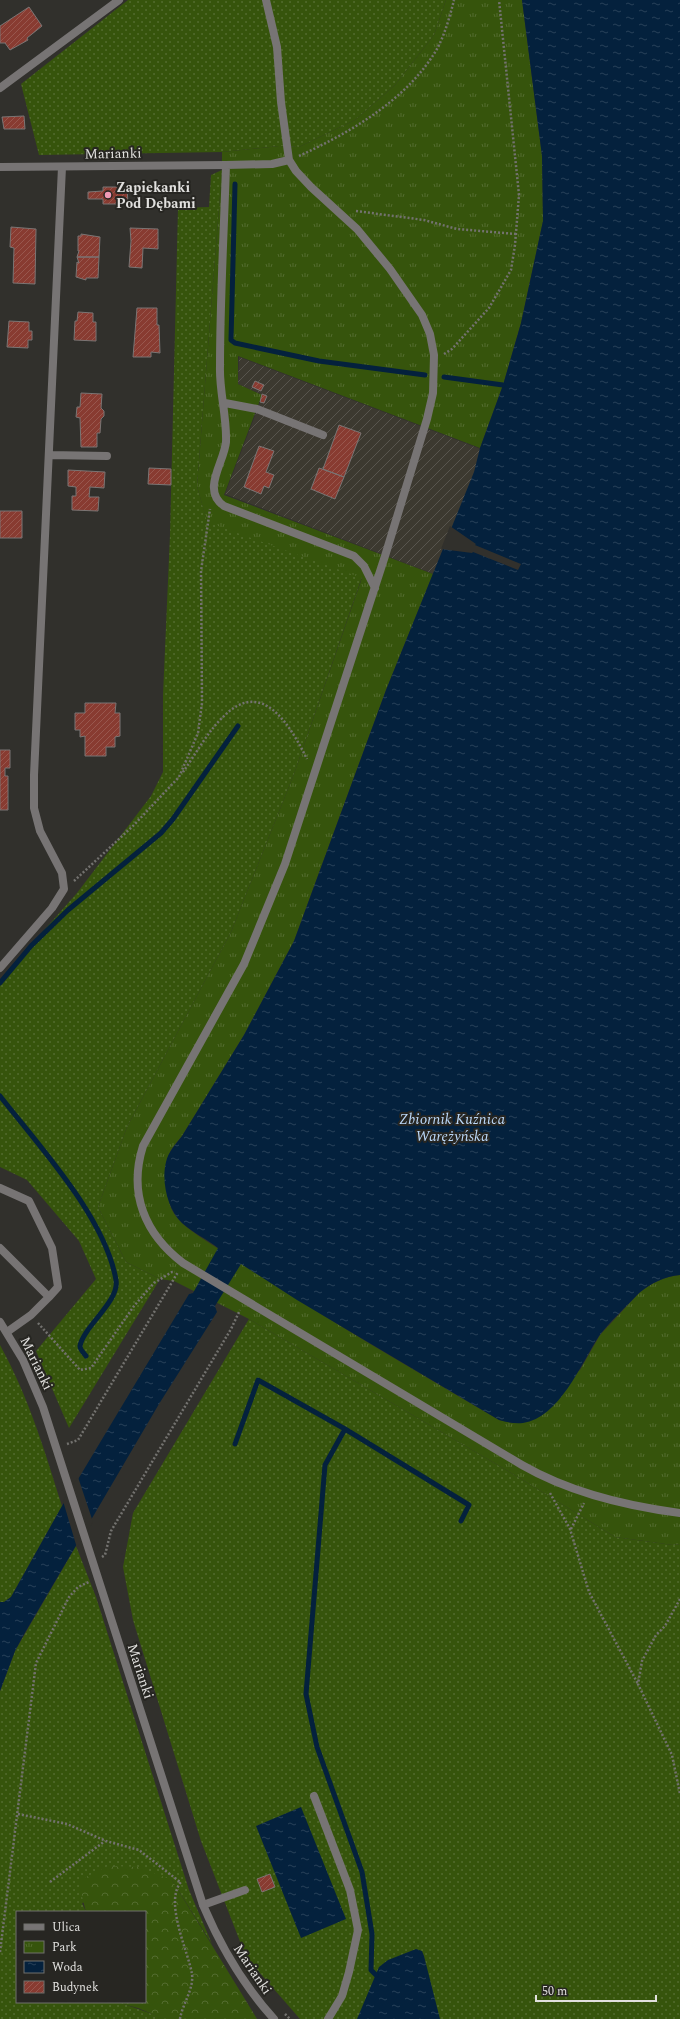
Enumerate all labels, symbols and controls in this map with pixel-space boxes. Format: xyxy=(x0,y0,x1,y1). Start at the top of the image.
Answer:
street label: Marianki xyxy=(84,143,142,164)
place label: Zapiekanki Pod Dębami xyxy=(116,177,196,214)
marker: Zapiekanki Pod Dębami xyxy=(103,190,113,200)
water label: Zbiornik Kuźnica Warężyńska xyxy=(399,1108,505,1148)
street label: Marianki xyxy=(15,1333,59,1393)
street label: Marianki xyxy=(122,1641,159,1702)
legend xyxy=(16,1911,146,2003)
text: Ulica xyxy=(52,1918,81,1937)
text: Park xyxy=(52,1938,77,1957)
street label: Marianki xyxy=(228,1940,277,1999)
text: Woda xyxy=(52,1958,83,1977)
scale bar xyxy=(536,1977,656,2003)
text: Budynek xyxy=(52,1978,99,1997)
text: 50 m xyxy=(542,1982,567,2001)

